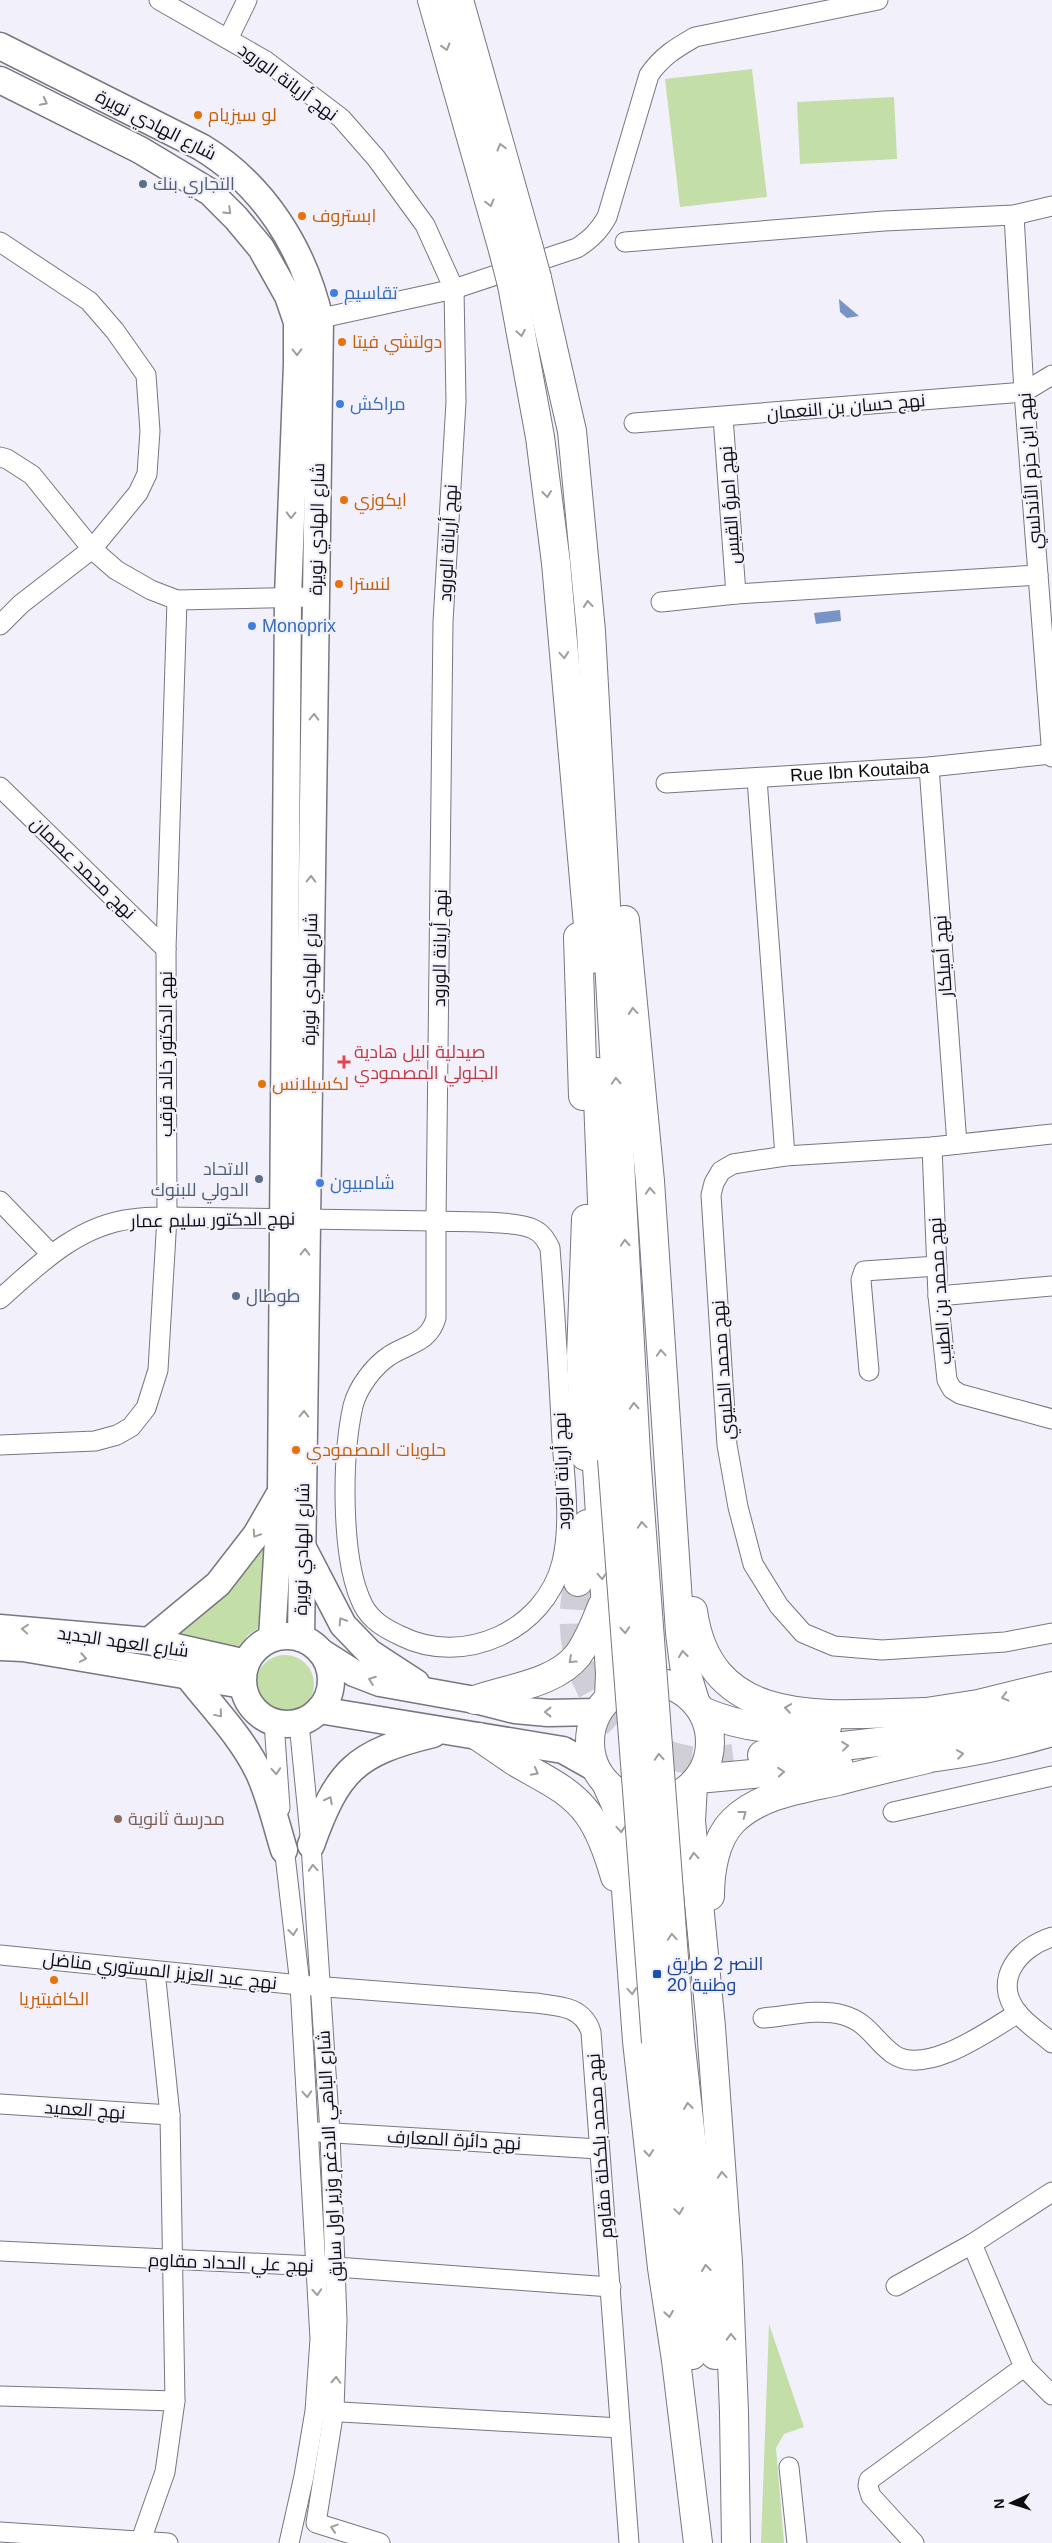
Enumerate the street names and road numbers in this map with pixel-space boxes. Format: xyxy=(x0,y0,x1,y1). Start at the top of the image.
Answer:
street label: نهج أريانة الورود xyxy=(233,38,342,126)
street label: شارع الهادي نويرة xyxy=(91,86,220,168)
street label: نهج حسان بن النعمان xyxy=(766,390,926,426)
street label: نهج ابن حزم الأندلسي xyxy=(1015,392,1048,550)
street label: نهج امرؤ القيس xyxy=(716,445,746,565)
street label: شارع الهادي نويرة xyxy=(306,463,332,596)
street label: نهج أريانة الورود xyxy=(434,484,463,602)
street label: Rue Ibn Koutaiba xyxy=(790,757,931,785)
street label: نهج محمد عصمان xyxy=(25,813,139,924)
street label: نهج أريانة الورود xyxy=(428,889,453,1007)
street label: شارع الهادي نويرة xyxy=(299,913,325,1046)
street label: نهج أميلكار xyxy=(929,914,958,999)
street label: نهج الدكتور خالد قرقب xyxy=(156,971,178,1137)
street label: نهج الدكتور سليم عمار xyxy=(130,1209,295,1233)
street label: نهج محمد بن الطيب xyxy=(925,1216,957,1365)
street label: نهج محمد الحليوي xyxy=(708,1299,742,1441)
street label: نهج أريانة الورود xyxy=(549,1412,576,1530)
street label: شارع الهادي نويرة xyxy=(291,1483,317,1616)
street label: شارع العهد الجديد xyxy=(56,1623,190,1663)
street label: نهج عبد العزيز المستوري مناضل xyxy=(42,1949,278,1997)
street label: شارع الباهي الادغم وزير اول سابق xyxy=(313,2029,351,2282)
street label: نهج محمد بلكحلة مقاوم xyxy=(584,2053,618,2239)
street label: نهج العميد xyxy=(44,2097,126,2125)
street label: نهج دائرة المعارف xyxy=(386,2126,522,2155)
street label: نهج علي الحداد مقاوم xyxy=(148,2250,314,2280)

